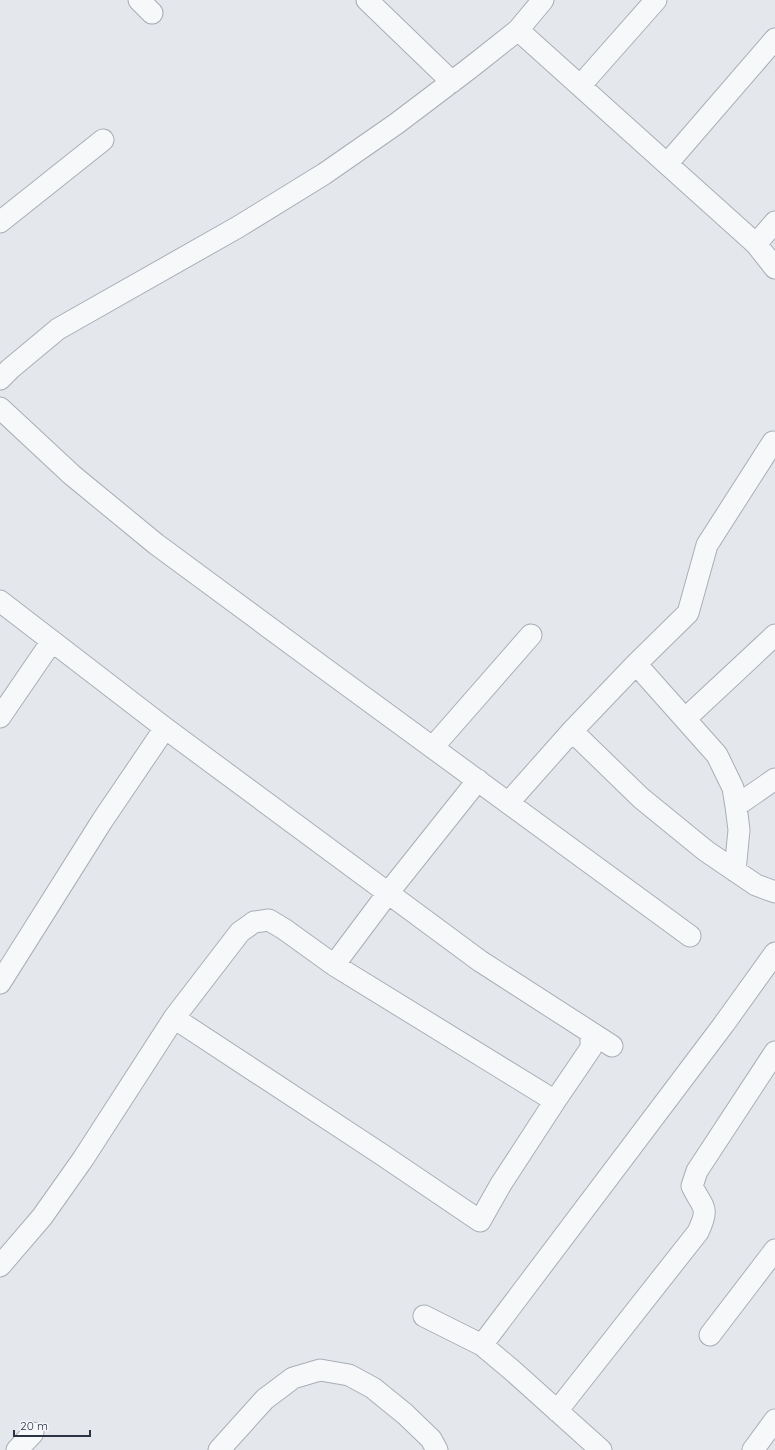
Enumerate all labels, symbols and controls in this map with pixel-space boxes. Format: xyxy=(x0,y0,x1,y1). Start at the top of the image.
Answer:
scale bar xyxy=(14,1412,90,1438)
text: 20 m xyxy=(20,1418,48,1433)

